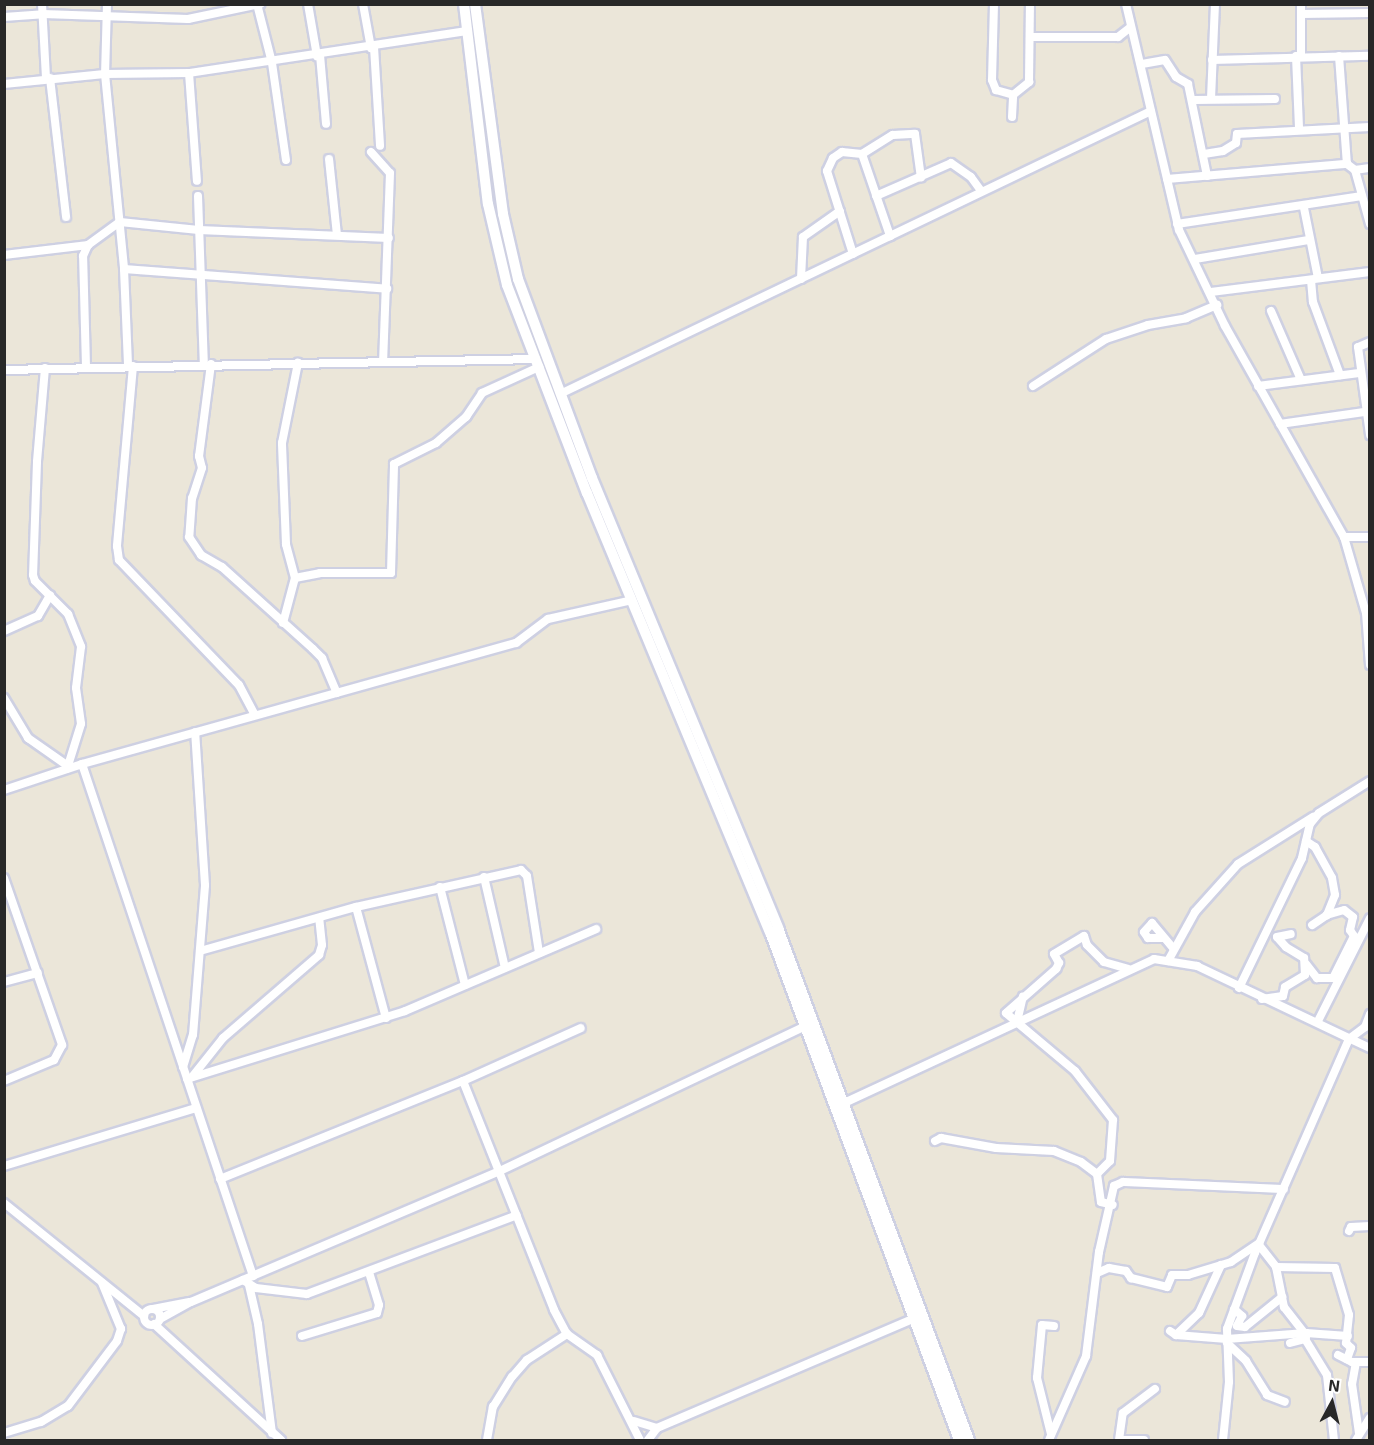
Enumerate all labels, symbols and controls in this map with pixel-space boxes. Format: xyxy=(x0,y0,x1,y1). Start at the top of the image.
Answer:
north arrow xyxy=(1302,1373,1362,1433)
text: N xyxy=(1327,1375,1341,1395)

